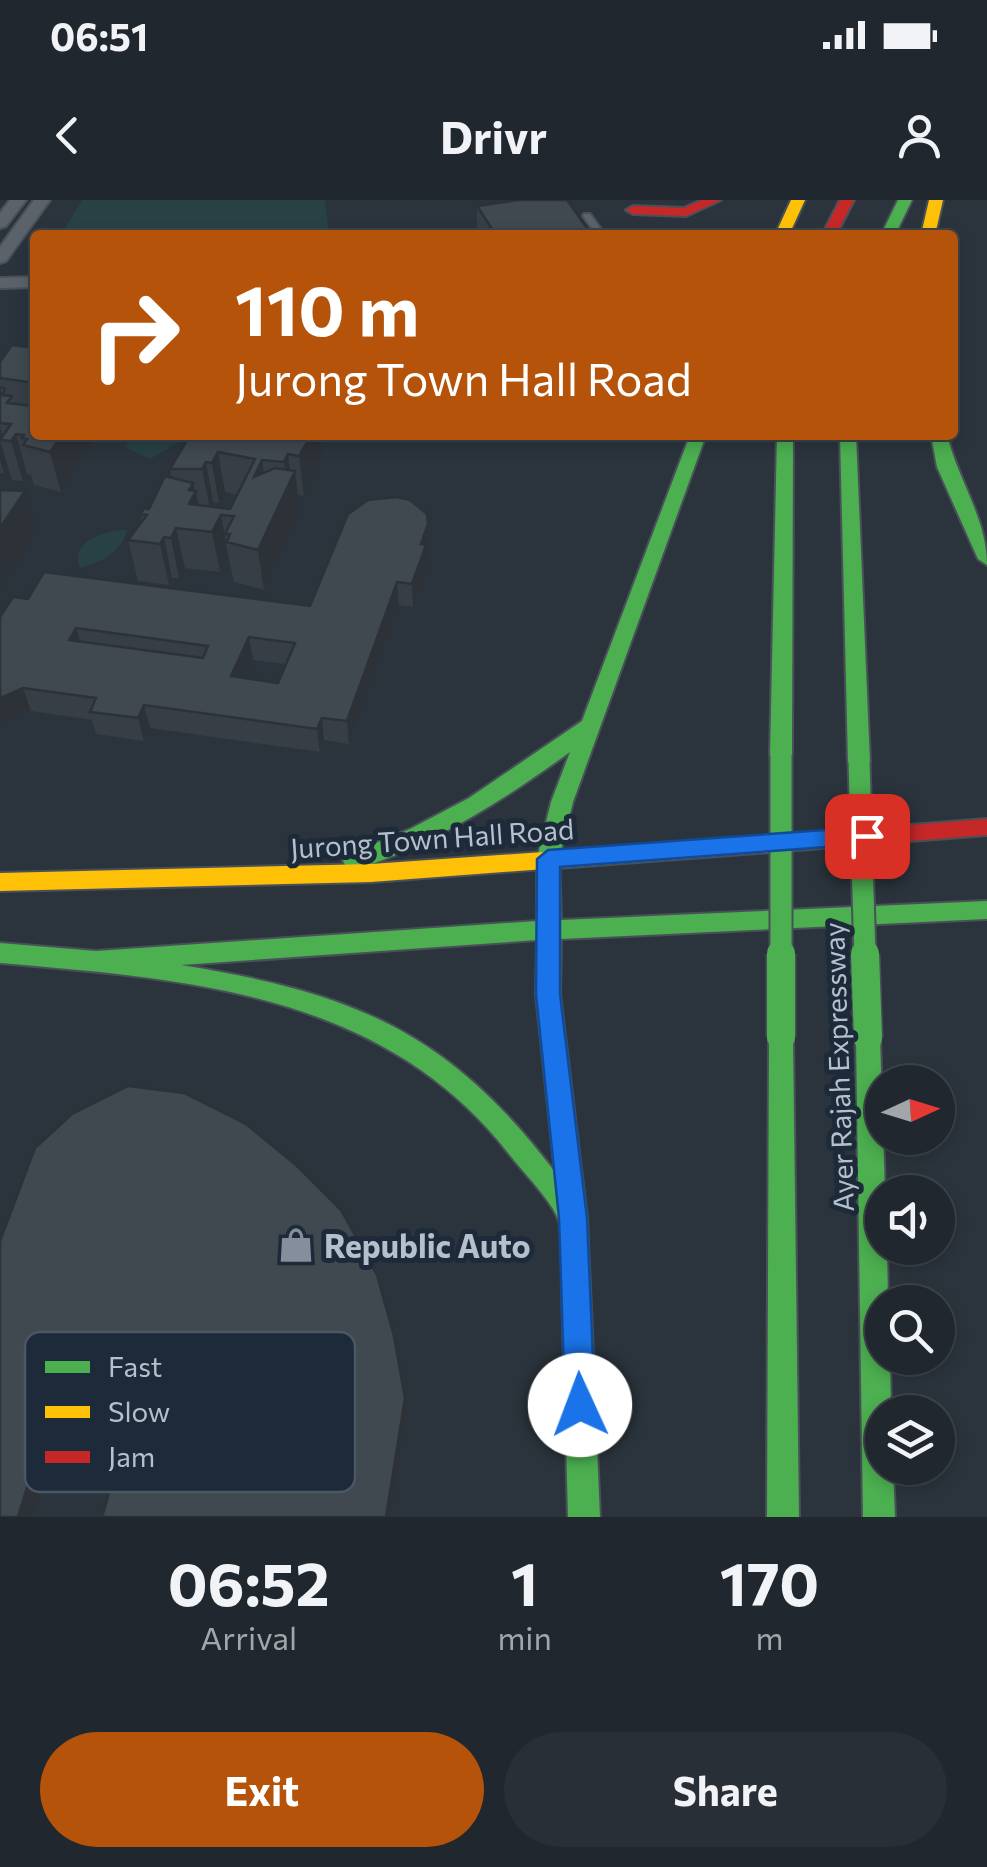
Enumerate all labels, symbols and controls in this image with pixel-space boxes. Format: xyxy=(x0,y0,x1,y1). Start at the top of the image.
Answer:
text: 06:51 xyxy=(50,12,148,59)
icon: back xyxy=(40,108,95,163)
text: Drivr xyxy=(440,108,547,163)
icon: person xyxy=(892,108,947,163)
text: 110 m xyxy=(235,265,419,350)
icon: right xyxy=(70,270,200,400)
text: Jurong Town Hall Road xyxy=(235,350,692,405)
pin xyxy=(825,794,910,879)
icon: arrive xyxy=(840,809,895,864)
street label: Jurong Town Hall Road xyxy=(289,811,575,865)
street label: Ayer Rajah Expressway xyxy=(816,922,860,1212)
north arrow xyxy=(865,1065,955,1155)
map controls xyxy=(865,1065,955,1485)
button: sound xyxy=(865,1175,955,1265)
place label: Republic Auto xyxy=(324,1225,531,1265)
shop icon: Republic Auto xyxy=(277,1226,315,1264)
button: search xyxy=(865,1285,955,1375)
legend xyxy=(25,1332,355,1492)
text: Fast xyxy=(108,1349,162,1383)
position arrow xyxy=(528,1353,632,1457)
text: Slow xyxy=(108,1394,170,1428)
button: layers xyxy=(865,1395,955,1485)
text: Jam xyxy=(108,1439,155,1473)
text: 06:52 xyxy=(168,1545,330,1618)
text: 1 xyxy=(511,1545,538,1618)
text: 170 xyxy=(720,1545,819,1618)
text: Arrival xyxy=(200,1617,297,1657)
text: min xyxy=(497,1617,552,1657)
text: m xyxy=(755,1617,783,1657)
button: Exit xyxy=(40,1732,484,1847)
button: Share xyxy=(504,1732,947,1847)

